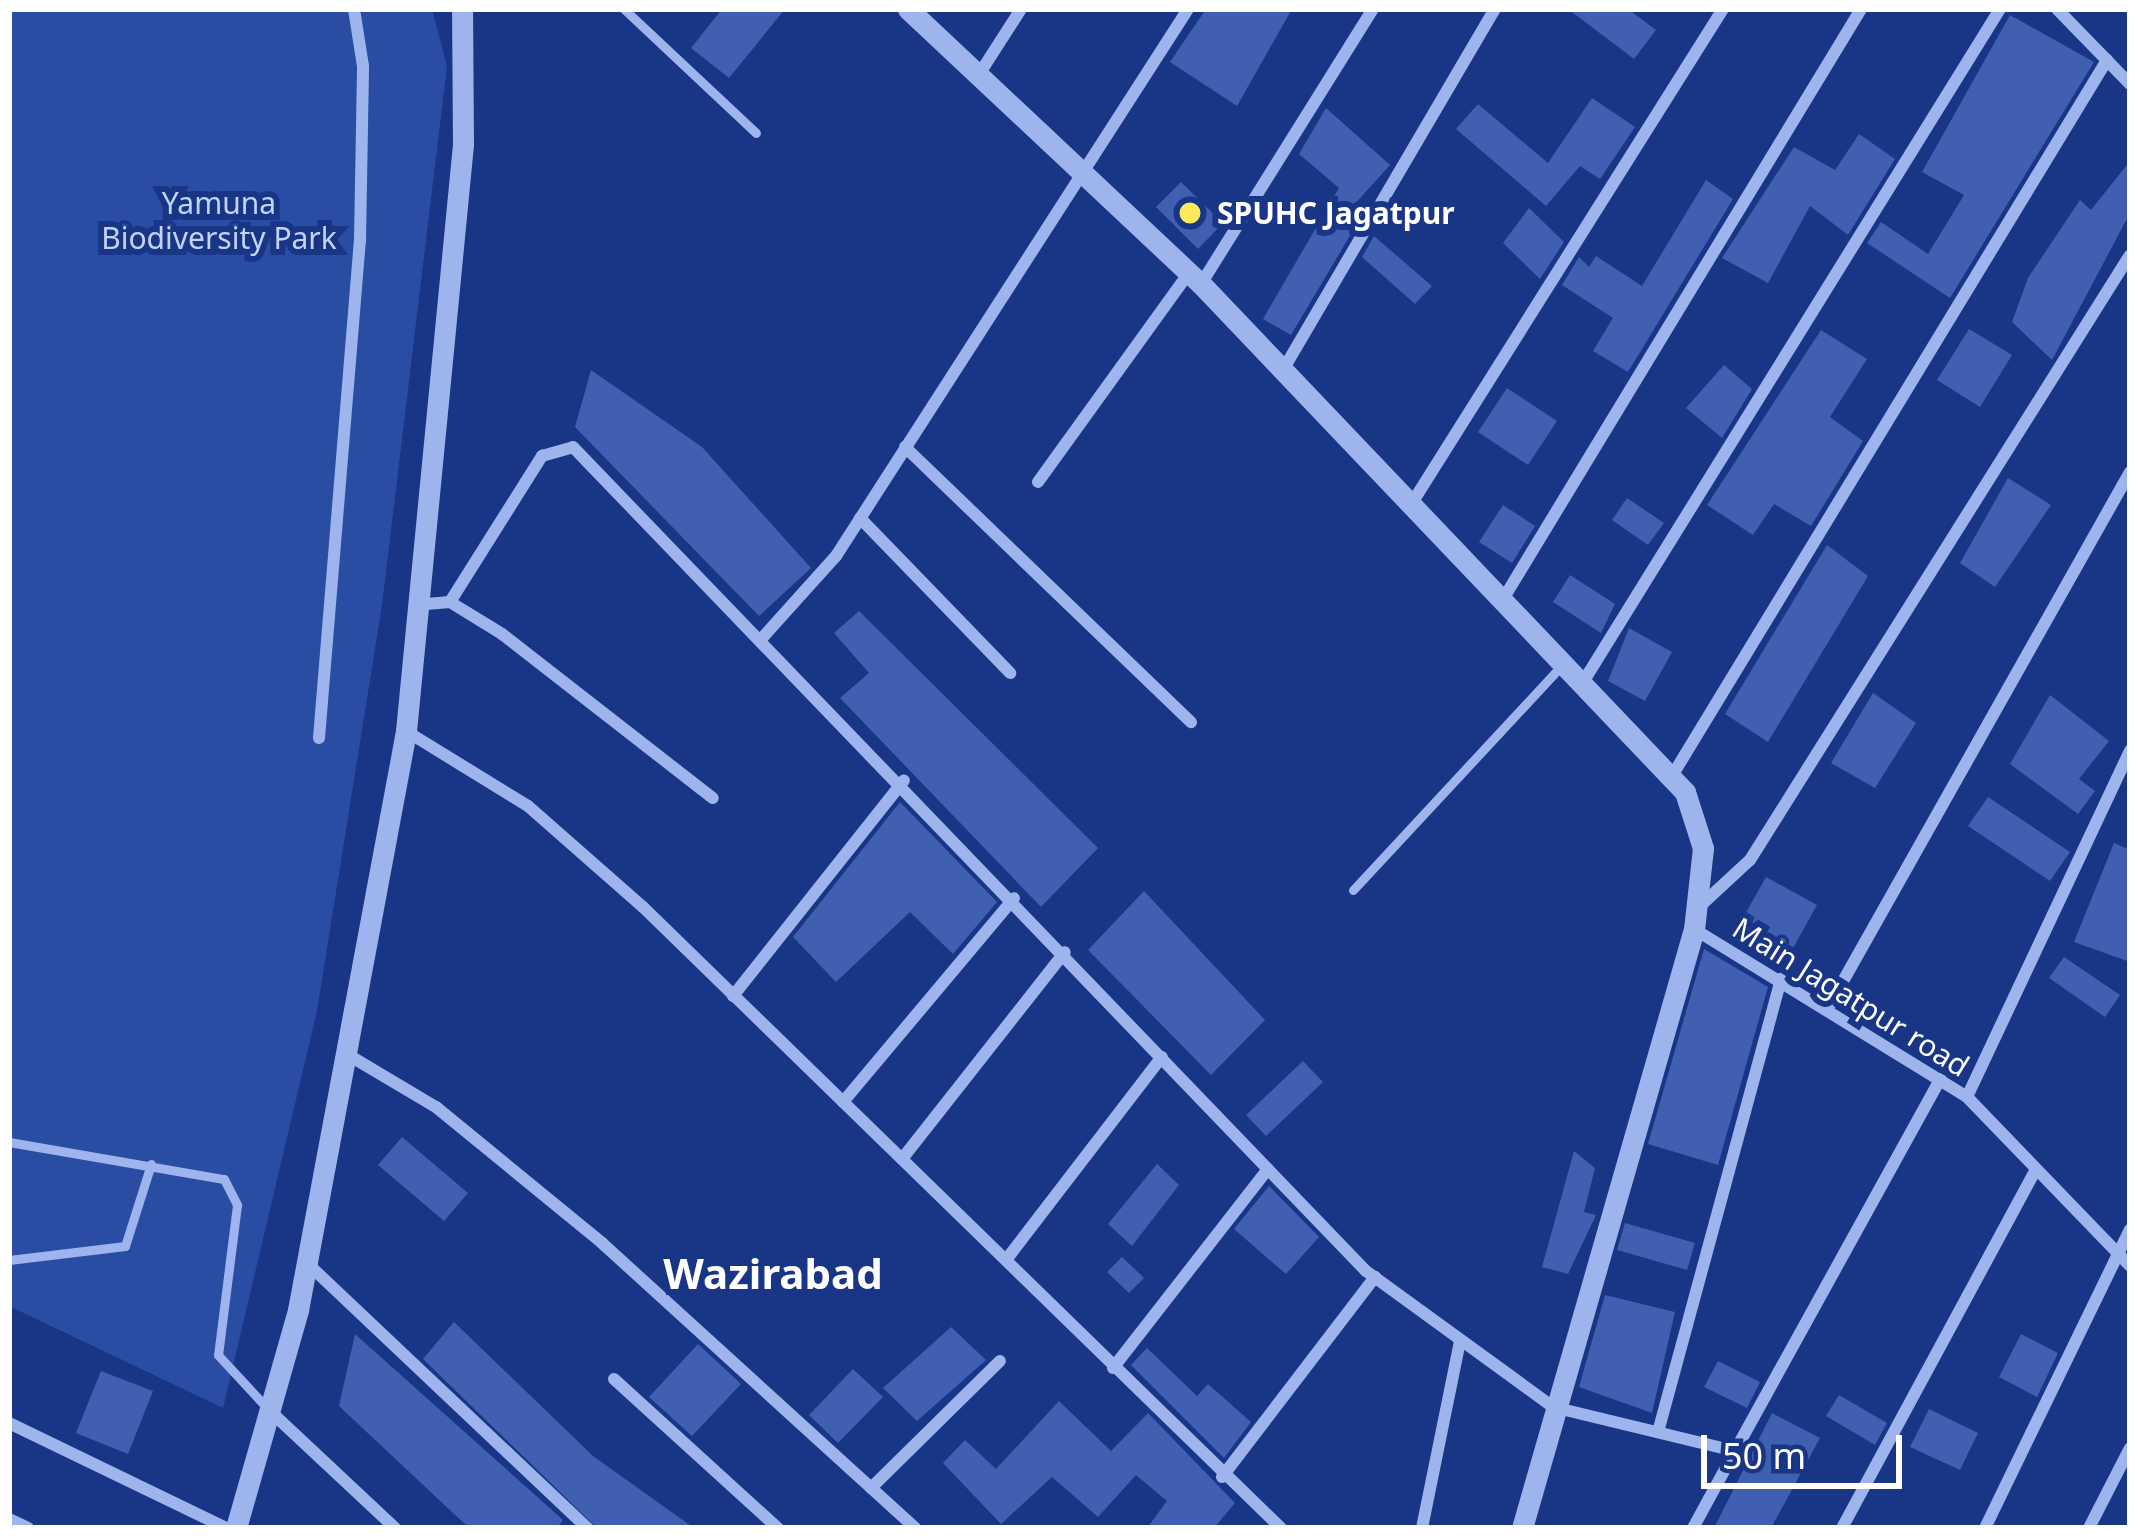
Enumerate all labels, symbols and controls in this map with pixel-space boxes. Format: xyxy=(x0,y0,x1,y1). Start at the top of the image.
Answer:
park label: Yamuna Biodiversity Park xyxy=(101,185,337,256)
place label: SPUHC Jagatpur xyxy=(1217,195,1455,231)
marker: SPUHC Jagatpur xyxy=(1174,197,1206,229)
street label: Main Jagatpur road xyxy=(1726,910,1976,1084)
district label: Wazirabad xyxy=(663,1248,883,1298)
scale bar xyxy=(1707,1411,1908,1485)
text: 50 m xyxy=(1722,1431,1806,1480)

